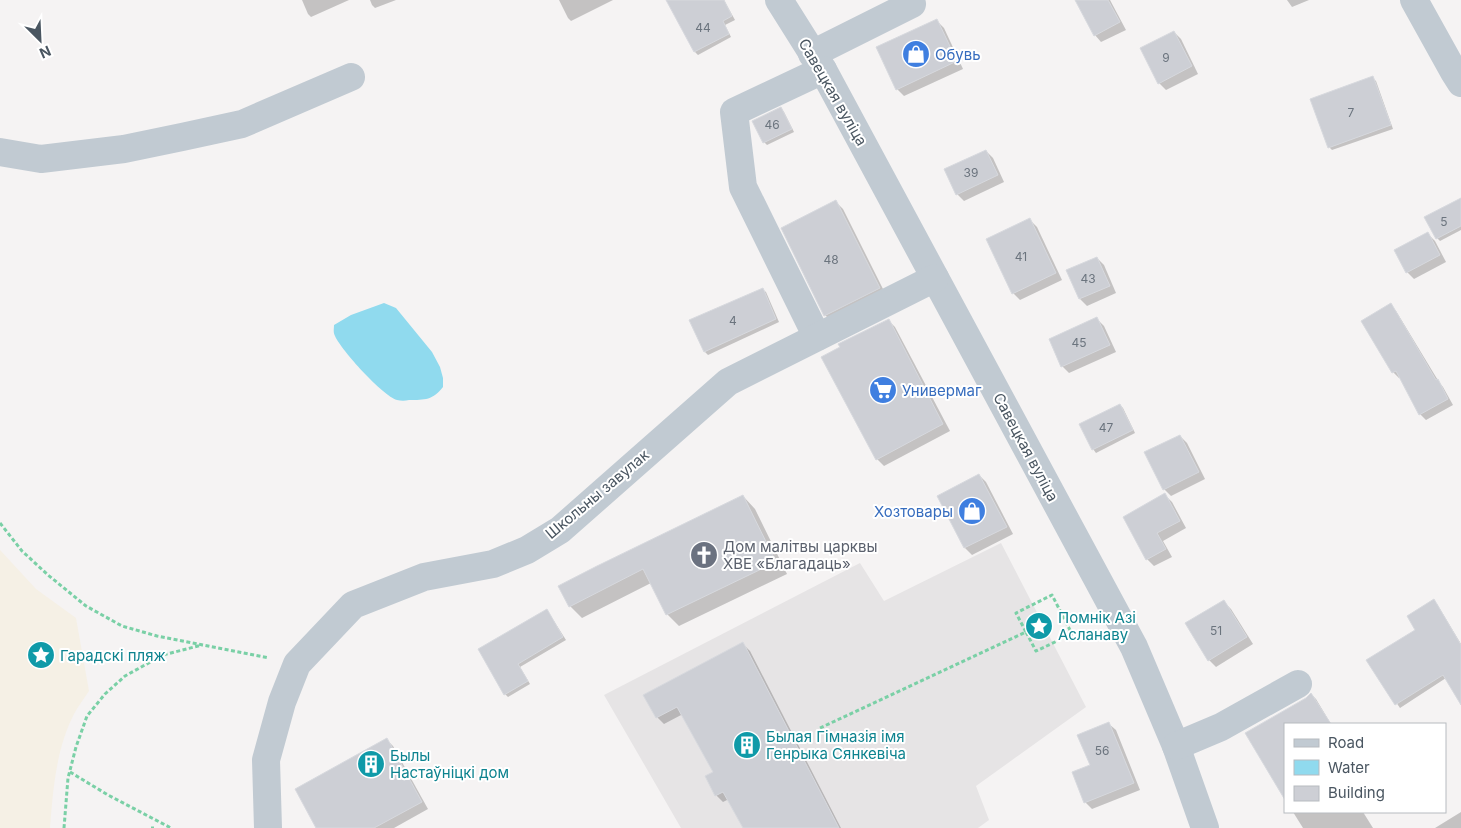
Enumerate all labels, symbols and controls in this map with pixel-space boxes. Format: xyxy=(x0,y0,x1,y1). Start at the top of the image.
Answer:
north arrow xyxy=(15,15,65,65)
house number: 44 xyxy=(695,20,711,35)
street label: Савецкая вуліца xyxy=(795,35,871,149)
shop icon: Обувь xyxy=(901,39,931,69)
text: N xyxy=(37,42,54,62)
place label: Обувь xyxy=(935,45,981,64)
house number: 9 xyxy=(1162,50,1170,65)
house number: 7 xyxy=(1348,105,1355,120)
house number: 46 xyxy=(764,117,780,132)
house number: 39 xyxy=(964,165,978,180)
house number: 5 xyxy=(1440,214,1448,229)
house number: 41 xyxy=(1015,249,1027,264)
house number: 48 xyxy=(823,252,839,267)
house number: 43 xyxy=(1080,271,1096,286)
house number: 4 xyxy=(729,313,737,328)
house number: 45 xyxy=(1071,335,1087,350)
supermarket icon: Универмаг xyxy=(868,375,898,405)
place label: Универмаг xyxy=(902,381,982,400)
street label: Савецкая вуліца xyxy=(989,389,1063,505)
house number: 47 xyxy=(1099,420,1113,435)
street label: Школьны завулак xyxy=(541,445,653,543)
shop icon: Хозтовары xyxy=(957,496,987,526)
place label: Хозтовары xyxy=(874,502,953,521)
place label: Дом малітвы царквы ХВЕ «Благадаць» xyxy=(723,537,877,573)
church icon: Дом малітвы царквы ХВЕ «Благадаць» xyxy=(689,540,719,570)
place label: Помнік Азі Асланаву xyxy=(1058,608,1136,644)
place icon: Помнік Азі Асланаву xyxy=(1024,611,1054,641)
house number: 51 xyxy=(1210,623,1222,638)
place icon: Гарадскі пляж xyxy=(26,640,56,670)
place label: Гарадскі пляж xyxy=(60,646,166,665)
legend xyxy=(1284,723,1446,813)
place label: Былая Гімназія імя Генрыка Сянкевіча xyxy=(766,727,906,763)
building icon: Былая Гімназія імя Генрыка Сянкевіча xyxy=(732,730,762,760)
text: Road xyxy=(1328,733,1364,752)
house number: 56 xyxy=(1095,743,1109,758)
place label: Былы Настаўніцкі дом xyxy=(390,746,509,782)
building icon: Былы Настаўніцкі дом xyxy=(356,749,386,779)
text: Water xyxy=(1328,758,1370,777)
text: Building xyxy=(1328,783,1385,802)

